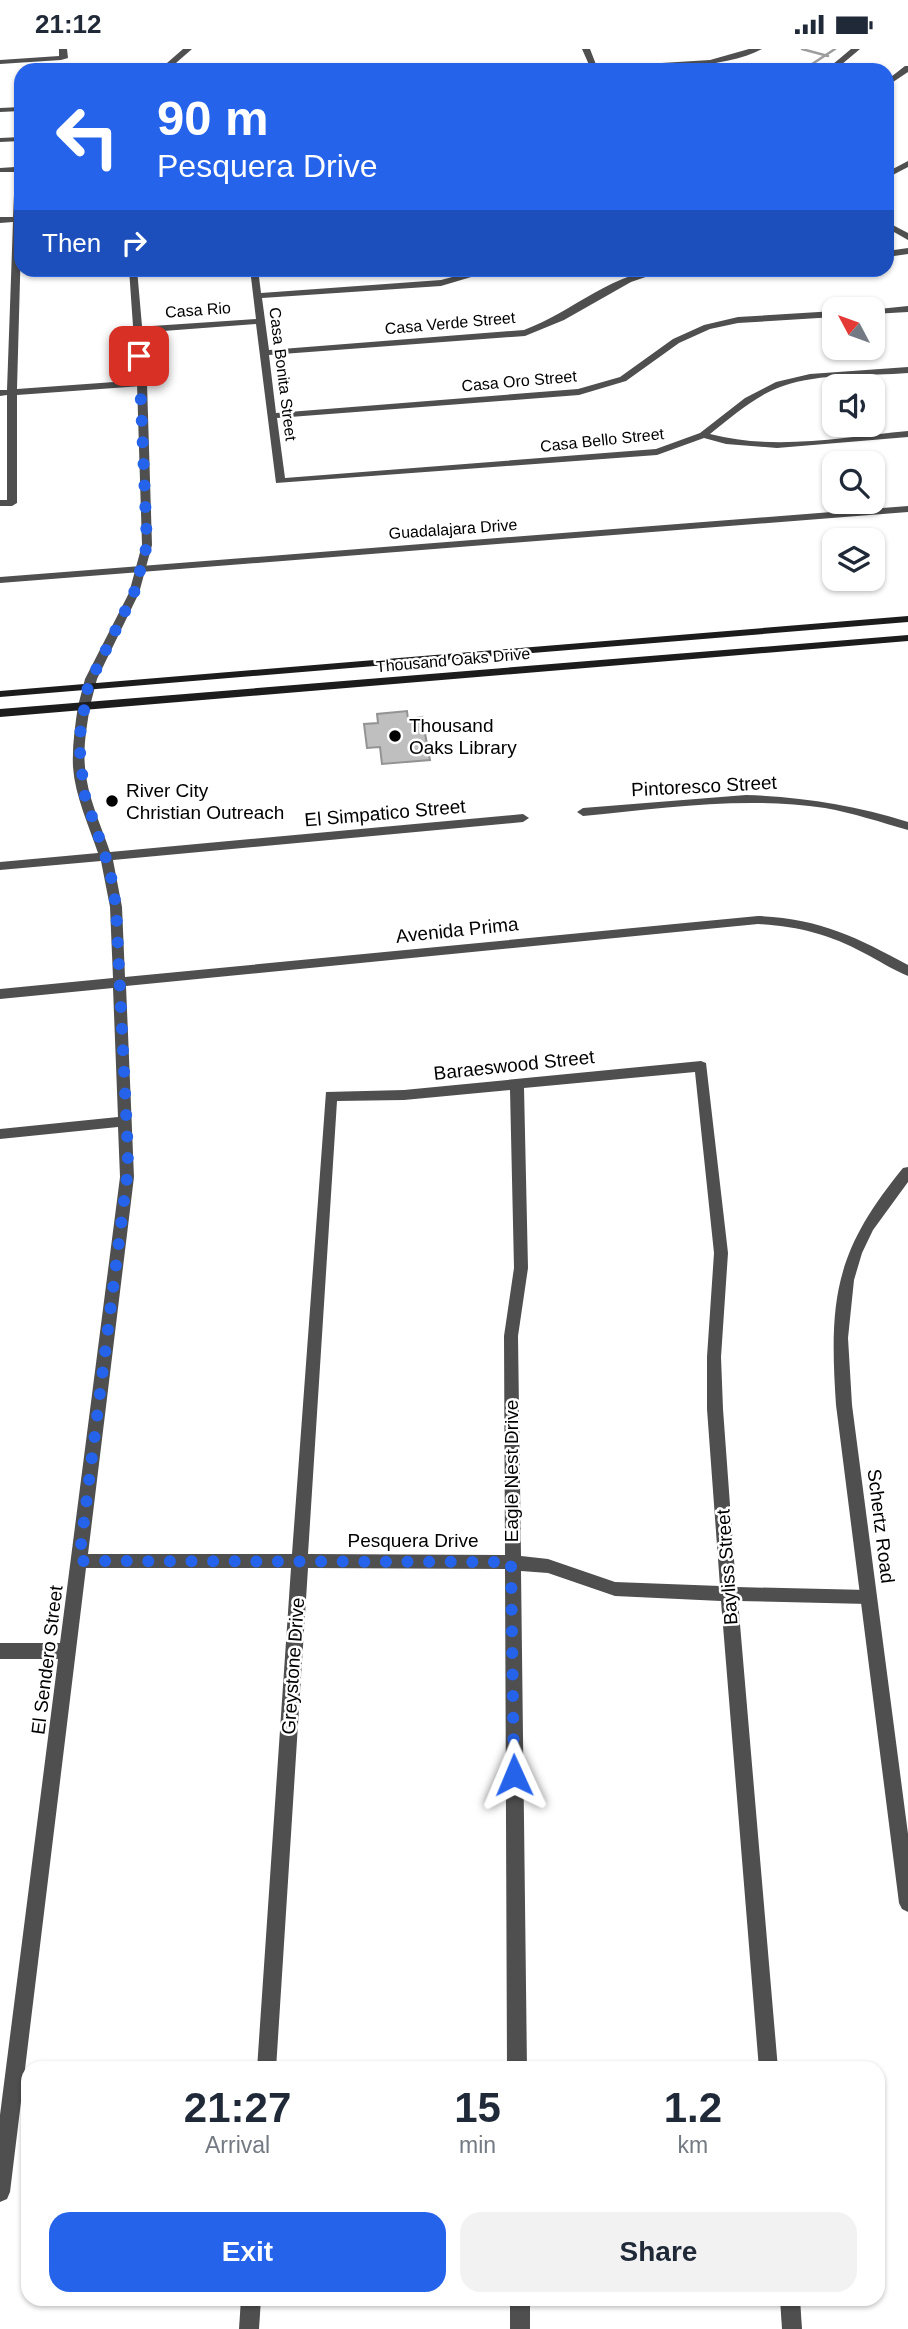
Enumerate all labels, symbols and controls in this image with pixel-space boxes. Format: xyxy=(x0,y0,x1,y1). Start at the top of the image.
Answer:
text: 21:12 xyxy=(35,9,102,39)
icon: left xyxy=(42,91,133,182)
text: 90 m xyxy=(157,91,269,145)
text: Pesquera Drive xyxy=(157,148,378,184)
icon: right xyxy=(115,224,153,262)
text: Then xyxy=(42,228,101,258)
north arrow xyxy=(822,297,886,361)
map controls xyxy=(822,297,885,591)
street label: Casa Rio xyxy=(165,299,232,321)
street label: Casa Bonita Street xyxy=(266,306,300,442)
street label: Casa Verde Street xyxy=(384,309,516,337)
pin xyxy=(109,326,169,386)
icon: arrive xyxy=(120,337,158,375)
street label: Casa Oro Street xyxy=(461,367,578,395)
button: sound xyxy=(822,374,885,437)
street label: Casa Bello Street xyxy=(539,425,665,455)
button: search xyxy=(822,451,885,514)
street label: Guadalajara Drive xyxy=(388,516,518,542)
button: layers xyxy=(822,528,885,591)
street label: Thousand Oaks Drive xyxy=(375,645,531,675)
place label: Thousand Oaks Library xyxy=(409,715,517,758)
marker: Thousand Oaks Library xyxy=(387,728,403,744)
street label: Pintoresco Street xyxy=(631,772,778,800)
place label: River City Christian Outreach xyxy=(126,780,284,823)
marker: River City Christian Outreach xyxy=(104,793,120,809)
street label: El Simpatico Street xyxy=(304,795,467,831)
street label: Avenida Prima xyxy=(395,913,520,947)
street label: Baraeswood Street xyxy=(433,1046,596,1084)
street label: Eagle Nest Drive xyxy=(501,1400,522,1542)
street label: Schertz Road xyxy=(864,1468,898,1584)
street label: Bayliss Street xyxy=(712,1508,742,1626)
street label: Pesquera Drive xyxy=(348,1530,478,1551)
street label: El Sendero Street xyxy=(27,1584,67,1736)
street label: Greystone Drive xyxy=(278,1597,308,1735)
position arrow xyxy=(477,1738,551,1812)
text: 21:27 xyxy=(184,2084,291,2131)
text: 15 xyxy=(454,2084,501,2131)
text: 1.2 xyxy=(664,2084,722,2131)
text: Arrival xyxy=(205,2132,270,2158)
text: min xyxy=(459,2132,496,2158)
text: km xyxy=(678,2132,708,2158)
button: Exit xyxy=(49,2212,446,2292)
button: Share xyxy=(460,2212,857,2292)

